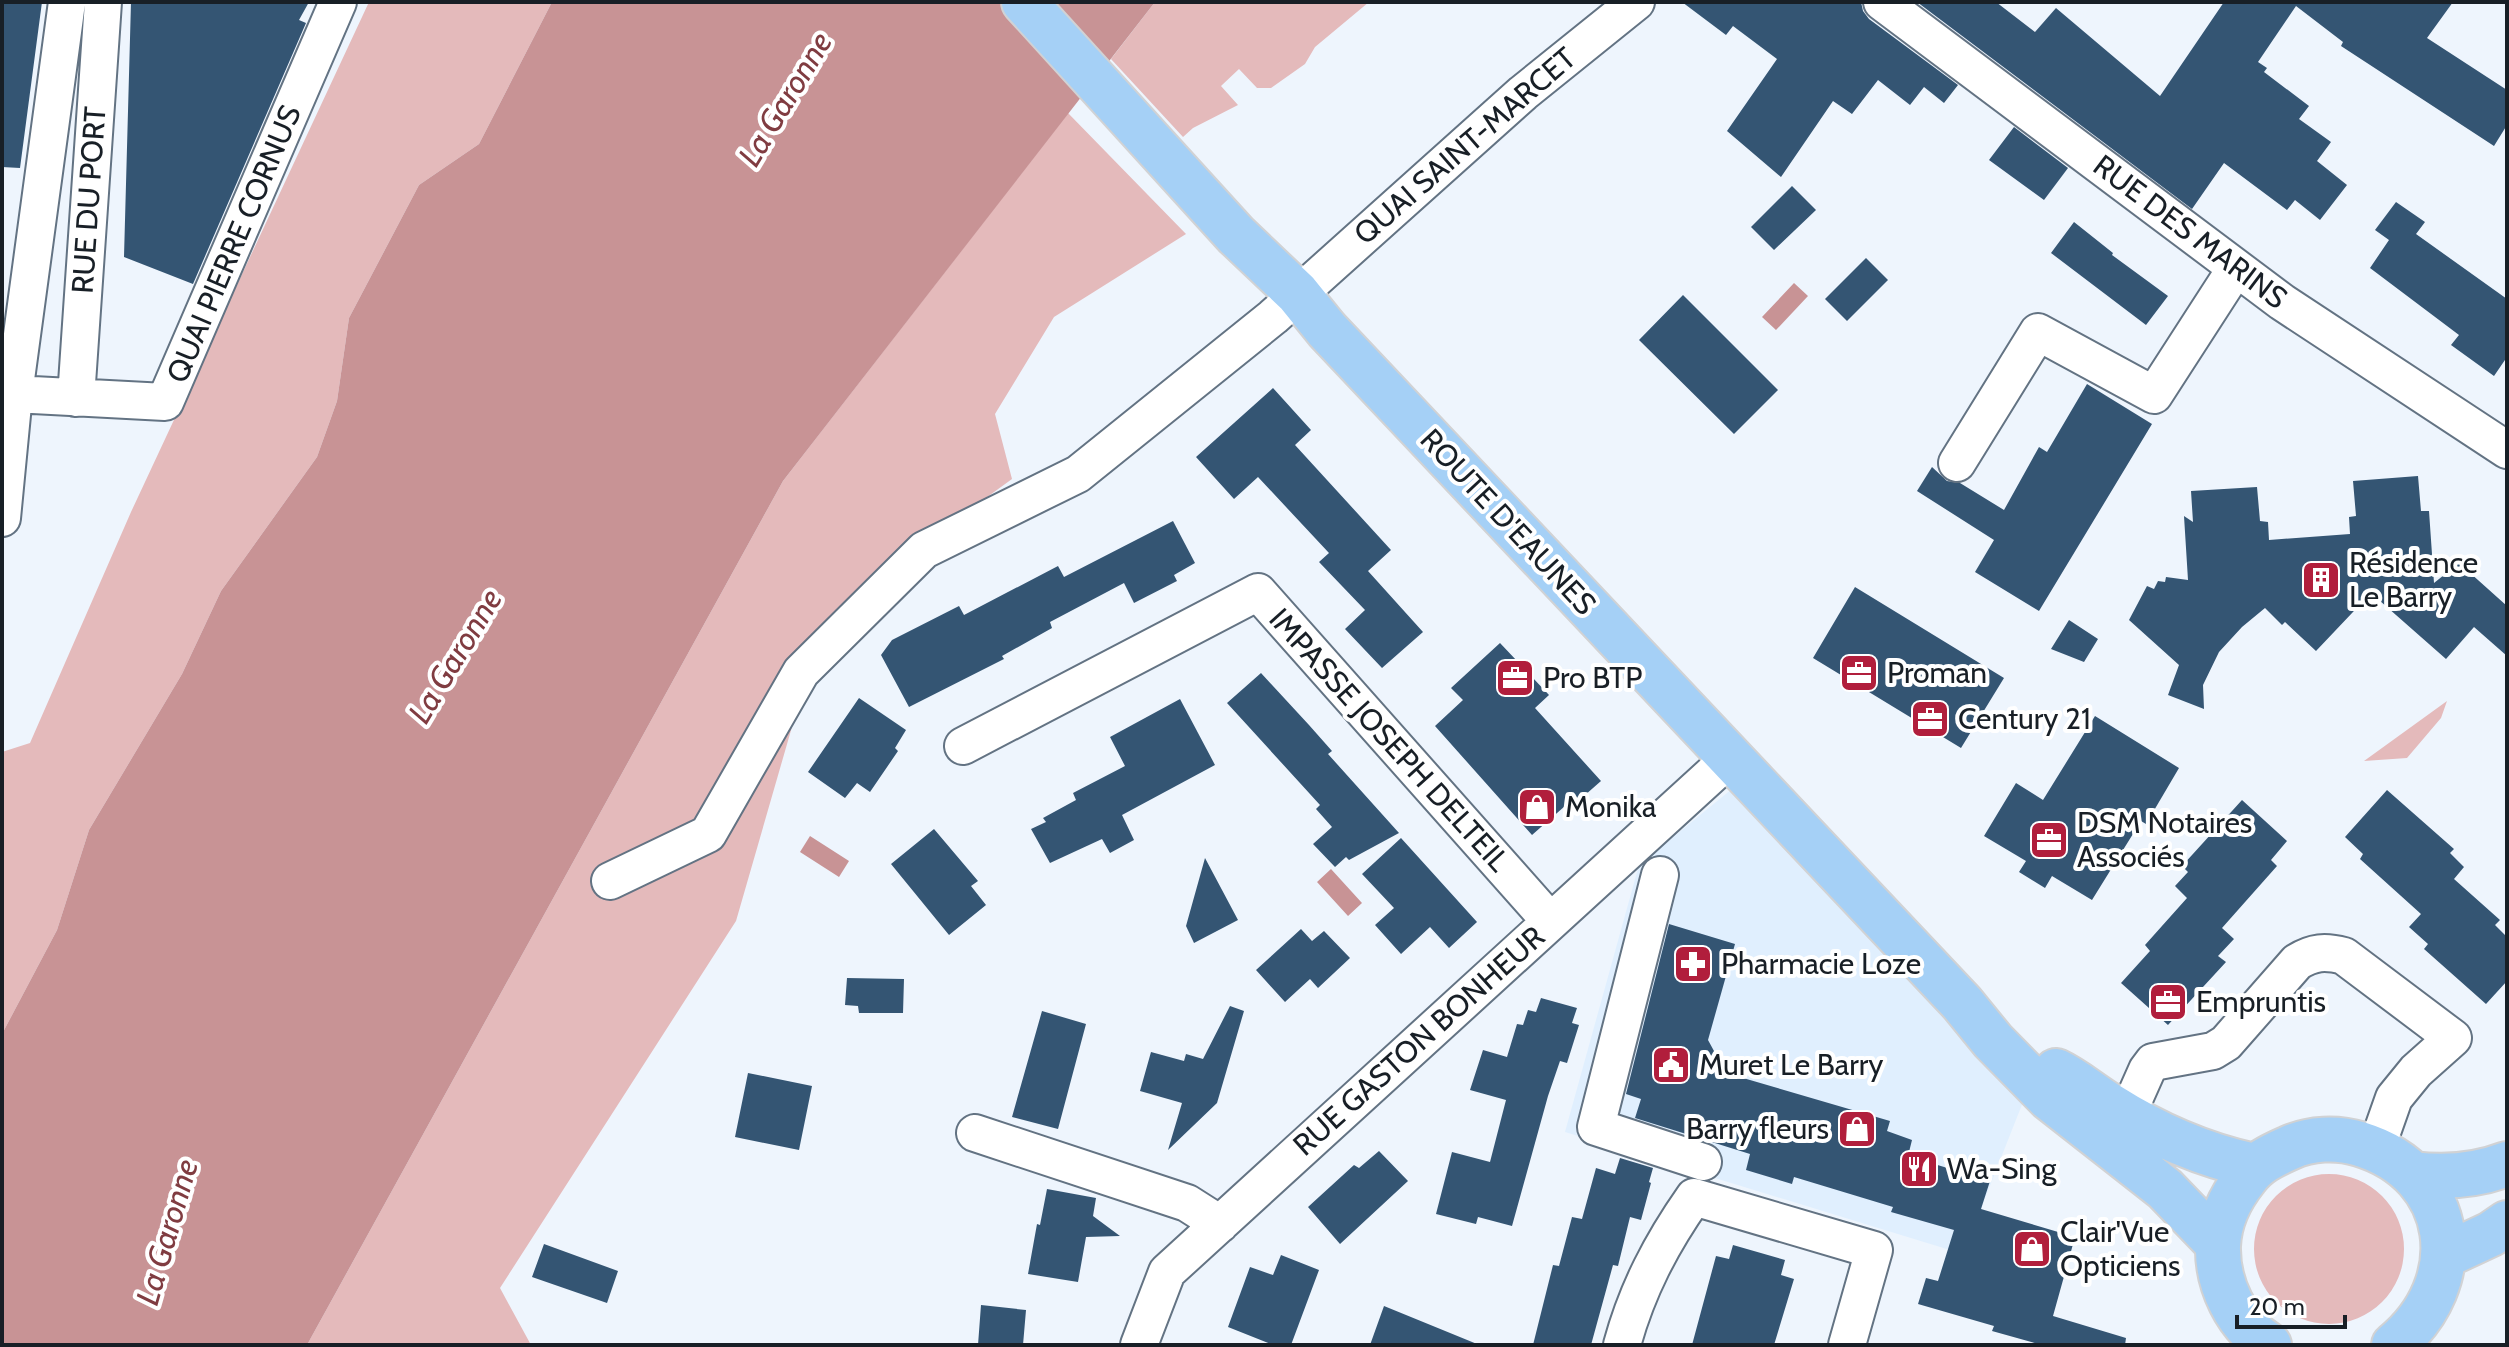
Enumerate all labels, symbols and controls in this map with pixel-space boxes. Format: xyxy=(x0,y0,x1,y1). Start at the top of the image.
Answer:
water label: La Garonne xyxy=(729,25,840,173)
street label: QUAI SAINT-MARCET xyxy=(1346,39,1583,252)
street label: QUAI PIERRE CORNUS xyxy=(158,100,309,388)
street label: RUE DU PORT xyxy=(64,105,113,295)
street label: RUE DES MARINS xyxy=(2086,147,2295,317)
street label: ROUTE D'EAUNES xyxy=(1413,421,1604,622)
place label: Résidence Le Barry xyxy=(2349,544,2478,615)
building icon: Résidence Le Barry xyxy=(2300,559,2342,601)
water label: La Garonne xyxy=(399,582,510,730)
street label: IMPASSE JOSEPH DELTEIL xyxy=(1261,600,1517,879)
office icon: Proman xyxy=(1838,652,1880,694)
place label: Proman xyxy=(1887,654,1987,691)
office icon: Pro BTP xyxy=(1494,657,1536,699)
place label: Pro BTP xyxy=(1543,659,1642,696)
office icon: Century 21 xyxy=(1909,698,1951,740)
place label: Century 21 xyxy=(1958,700,2091,737)
shop icon: Monika xyxy=(1516,786,1558,828)
place label: Monika xyxy=(1565,788,1657,825)
place label: DSM Notaires Associés xyxy=(2077,804,2252,875)
office icon: DSM Notaires Associés xyxy=(2028,819,2070,861)
street label: RUE GASTON BONHEUR xyxy=(1285,918,1552,1163)
pharmacy icon: Pharmacie Loze xyxy=(1672,943,1714,985)
place label: Pharmacie Loze xyxy=(1721,945,1921,982)
office icon: Empruntis xyxy=(2147,981,2189,1023)
place label: Empruntis xyxy=(2196,983,2326,1020)
public building icon: Muret Le Barry xyxy=(1650,1044,1692,1086)
place label: Muret Le Barry xyxy=(1699,1046,1883,1083)
shop icon: Barry fleurs xyxy=(1836,1108,1878,1150)
place label: Barry fleurs xyxy=(1686,1110,1829,1147)
restaurant icon: Wa-Sing xyxy=(1898,1148,1940,1190)
place label: Wa-Sing xyxy=(1947,1150,2057,1187)
water label: La Garonne xyxy=(127,1155,206,1309)
place label: Clair'Vue Opticiens xyxy=(2060,1213,2180,1284)
shop icon: Clair'Vue Opticiens xyxy=(2011,1228,2053,1270)
scale bar xyxy=(2237,1279,2345,1329)
text: 20 m xyxy=(2249,1292,2305,1321)

